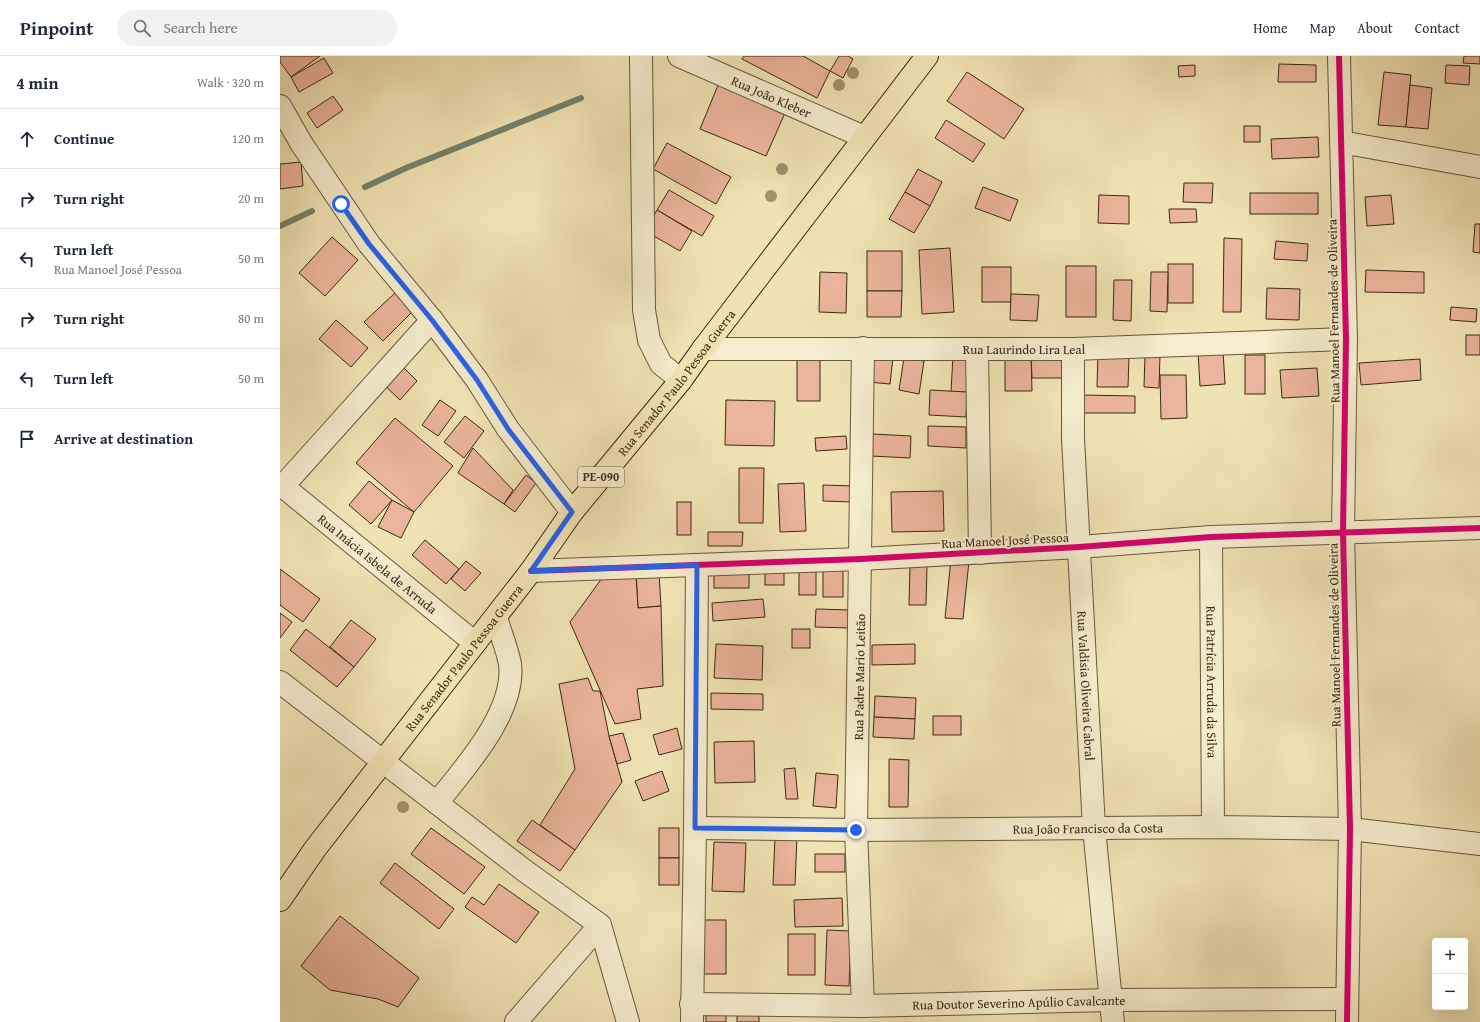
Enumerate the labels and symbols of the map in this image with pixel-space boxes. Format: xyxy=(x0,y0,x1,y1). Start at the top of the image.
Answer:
street label: Rua João Kleber xyxy=(728,71,815,123)
route start xyxy=(332,195,350,213)
street label: Rua Manoel Fernandes de Oliveira xyxy=(1322,218,1345,403)
street label: Rua Senador Paulo Pessoa Guerra xyxy=(613,305,740,460)
street label: Rua Laurindo Lira Leal xyxy=(963,340,1086,359)
road number: PE-090 xyxy=(578,467,624,487)
street label: Rua Inácia Isbela de Arruda xyxy=(314,510,442,619)
street label: Rua Manoel José Pessoa xyxy=(941,528,1070,553)
street label: Rua Manoel Fernandes de Oliveira xyxy=(1323,542,1346,727)
street label: Rua Senador Paulo Pessoa Guerra xyxy=(401,580,528,736)
street label: Rua Patrícia Arruda da Silva xyxy=(1201,606,1222,759)
street label: Rua Valdisia Oliveira Cabral xyxy=(1072,610,1099,761)
street label: Rua Padre Mario Leitão xyxy=(849,613,870,740)
street label: Rua João Francisco da Costa xyxy=(1013,818,1164,839)
route end xyxy=(847,821,865,839)
street label: Rua Doutor Severino Apúlio Cavalcante xyxy=(912,991,1125,1015)

